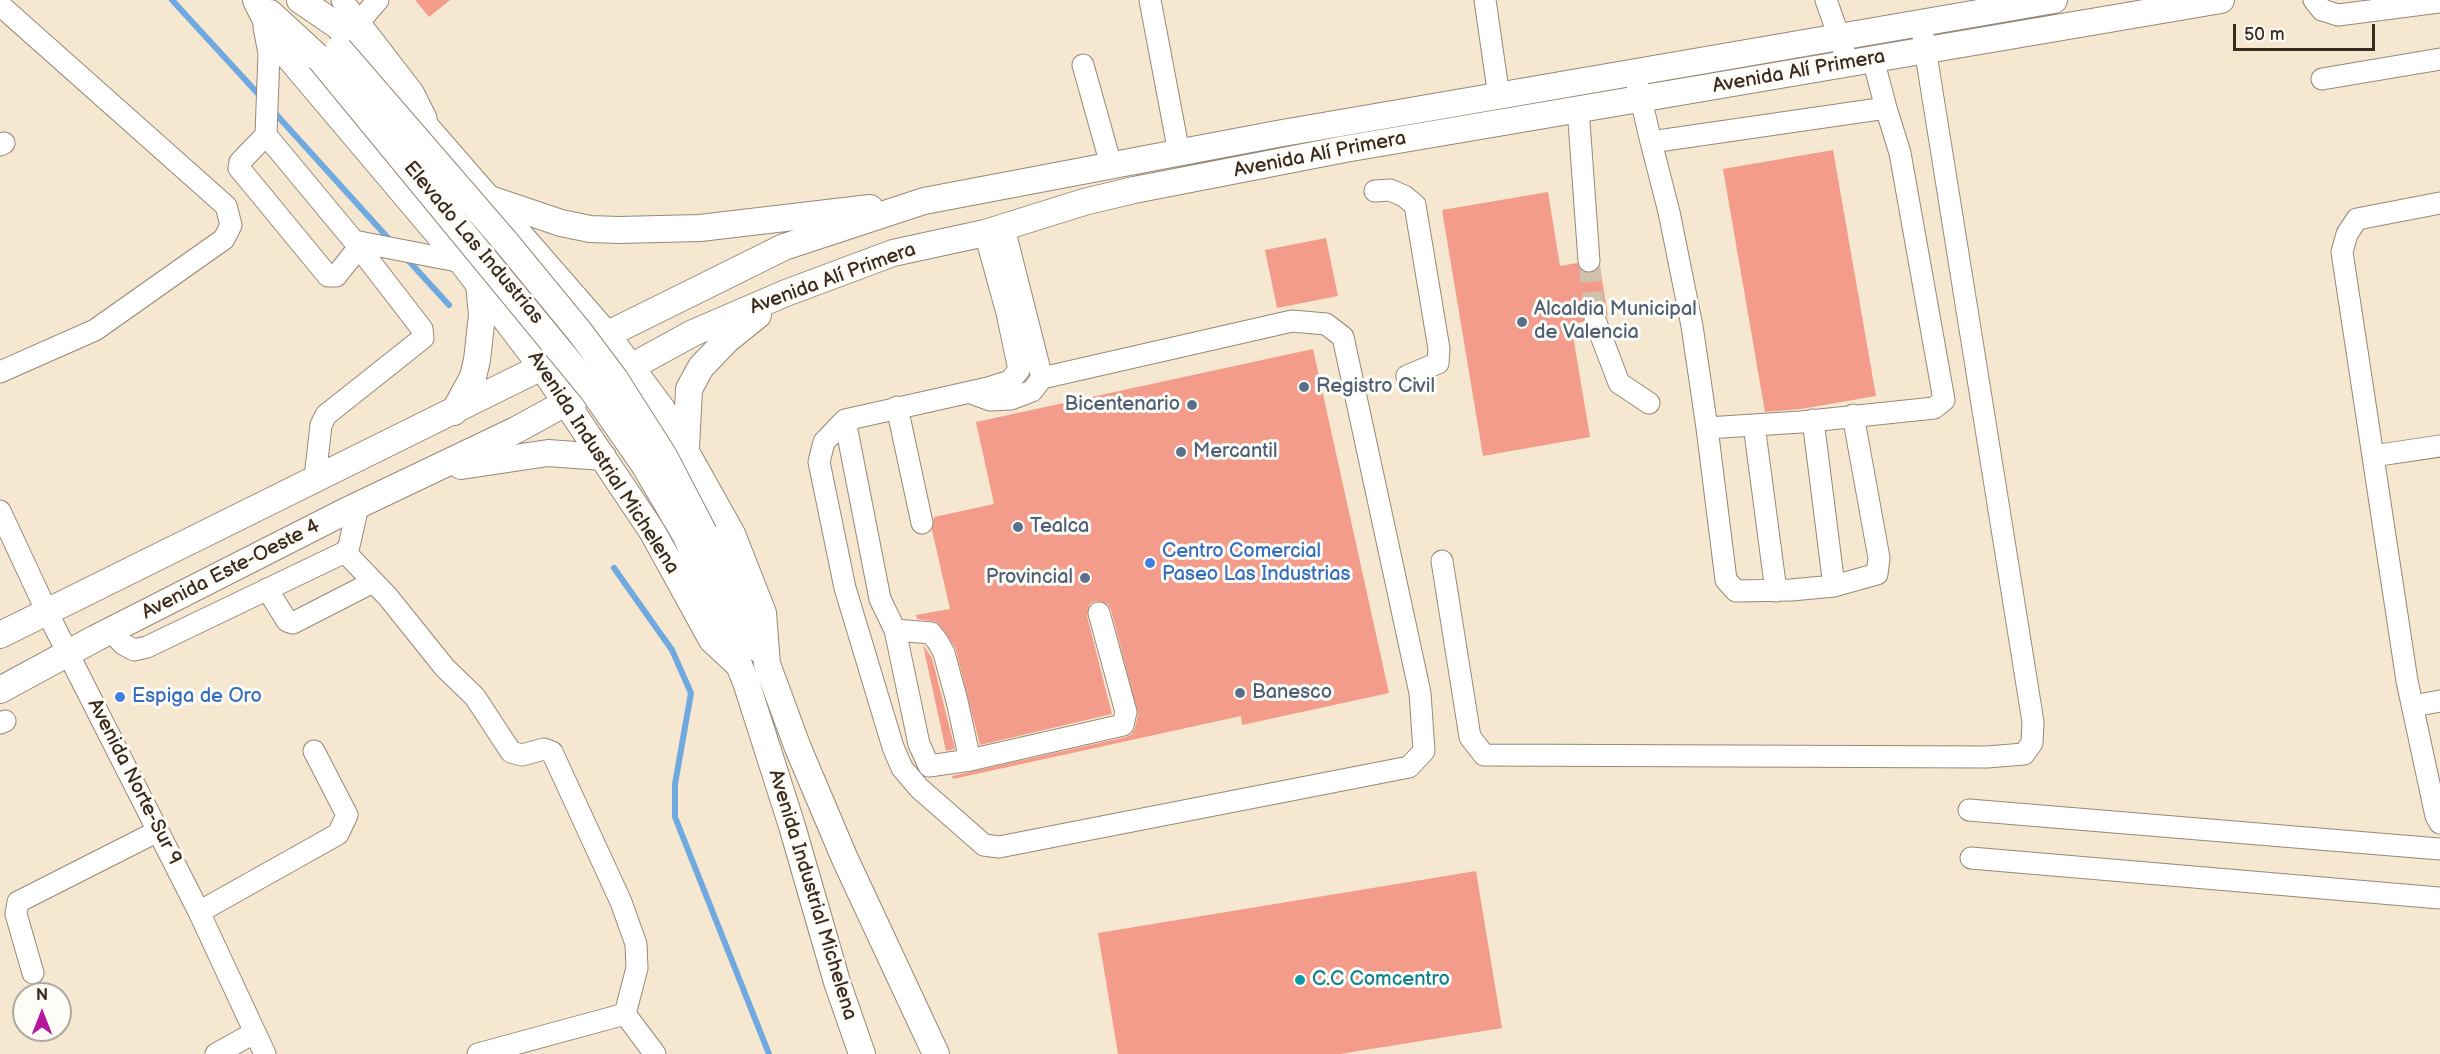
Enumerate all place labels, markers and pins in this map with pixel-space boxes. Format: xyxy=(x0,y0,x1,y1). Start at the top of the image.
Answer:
place label: Alcaldia Municipal de Valencia xyxy=(1534,298,1697,345)
marker: Alcaldia Municipal de Valencia xyxy=(1515,315,1529,329)
place label: Registro Civil xyxy=(1316,375,1435,399)
marker: Registro Civil xyxy=(1297,380,1311,394)
place label: Bicentenario xyxy=(1065,393,1180,417)
marker: Bicentenario xyxy=(1185,398,1199,412)
place label: Mercantil xyxy=(1193,440,1277,464)
marker: Mercantil xyxy=(1174,445,1188,459)
place label: Tealca xyxy=(1030,515,1089,539)
marker: Tealca xyxy=(1011,520,1025,534)
place label: Centro Comercial Paseo Las Industrias xyxy=(1162,540,1350,587)
marker: Centro Comercial Paseo Las Industrias xyxy=(1143,556,1157,570)
place label: Provincial xyxy=(986,566,1073,590)
marker: Provincial xyxy=(1078,571,1092,585)
place label: Banesco xyxy=(1252,681,1332,705)
place label: Espiga de Oro xyxy=(132,685,262,709)
marker: Banesco xyxy=(1233,686,1247,700)
marker: Espiga de Oro xyxy=(113,690,127,704)
place label: C.C Comcentro xyxy=(1312,968,1450,992)
marker: C.C Comcentro xyxy=(1293,973,1307,987)

